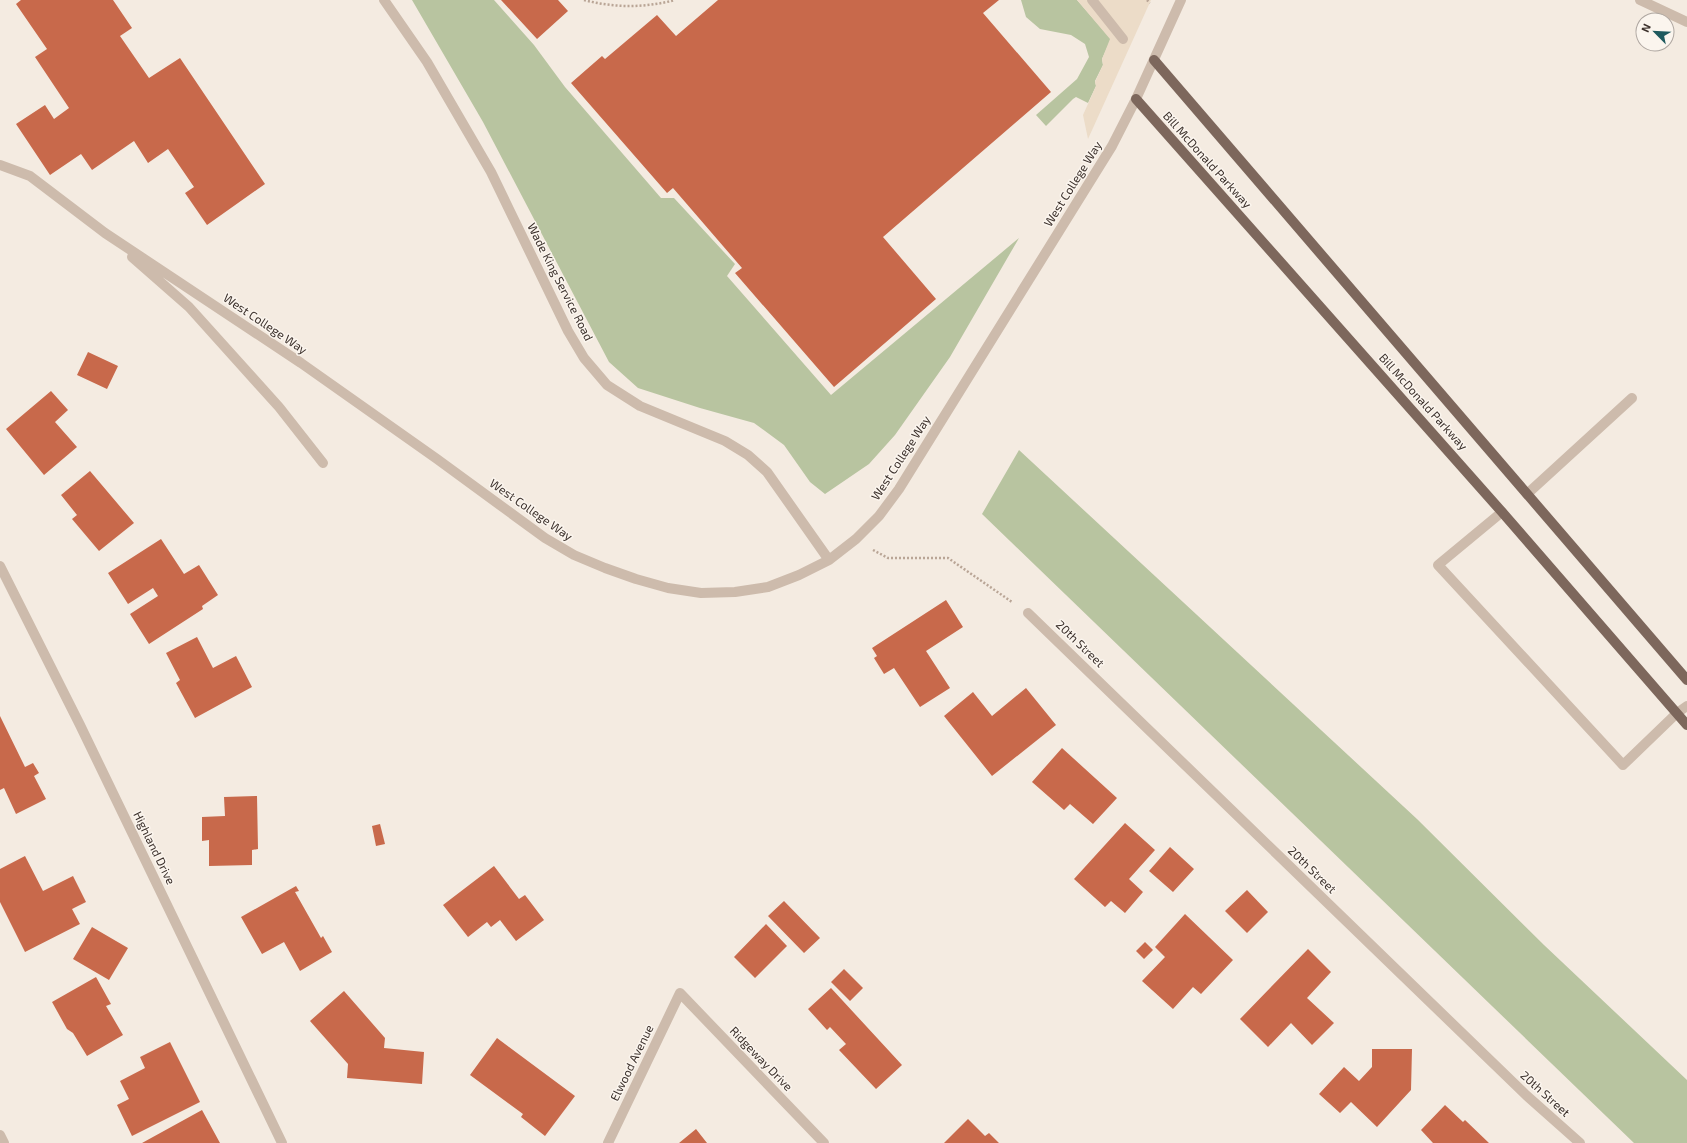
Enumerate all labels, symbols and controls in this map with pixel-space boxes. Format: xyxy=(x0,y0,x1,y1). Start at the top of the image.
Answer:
north arrow xyxy=(1635,12,1675,52)
text: N xyxy=(1638,21,1653,34)
street label: Bill McDonald Parkway xyxy=(1161,108,1255,211)
street label: West College Way xyxy=(1040,138,1104,229)
street label: Wade King Service Road xyxy=(525,220,597,343)
street label: West College Way xyxy=(221,290,311,357)
street label: Bill McDonald Parkway xyxy=(1377,350,1471,453)
street label: West College Way xyxy=(868,412,933,502)
street label: West College Way xyxy=(487,475,576,543)
street label: 20th Street xyxy=(1054,617,1108,670)
street label: Highland Drive xyxy=(131,809,179,887)
street label: 20th Street xyxy=(1286,843,1340,896)
street label: Elwood Avenue xyxy=(607,1022,656,1103)
street label: Ridgeway Drive xyxy=(727,1023,796,1093)
street label: 20th Street xyxy=(1518,1067,1574,1119)

